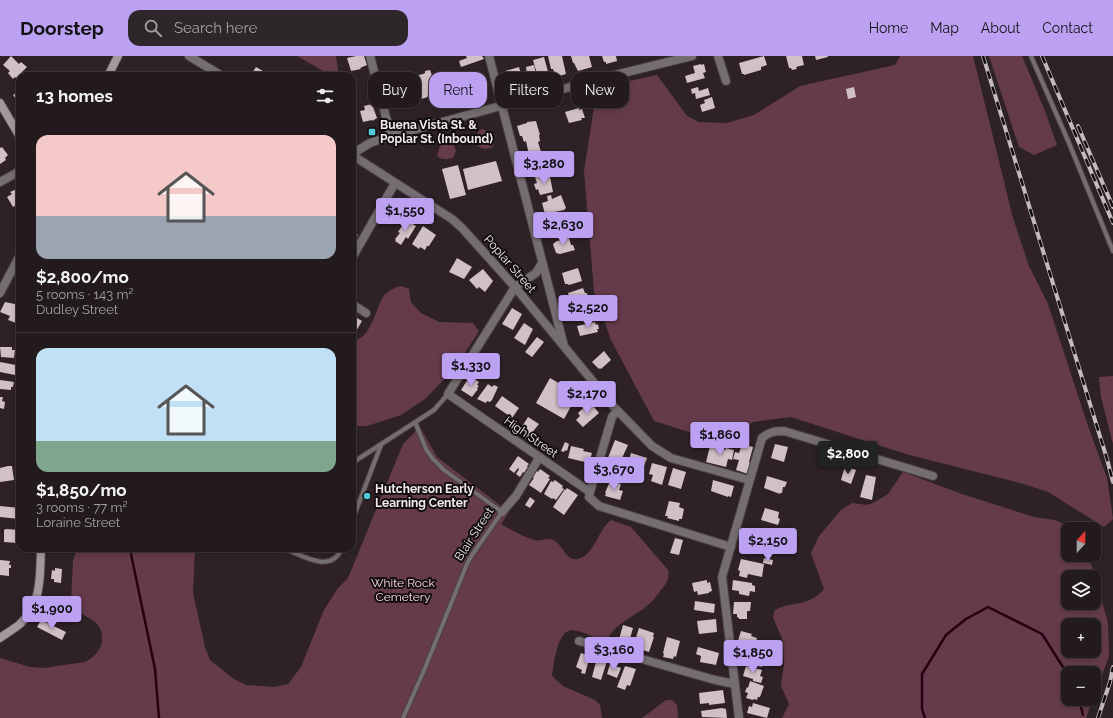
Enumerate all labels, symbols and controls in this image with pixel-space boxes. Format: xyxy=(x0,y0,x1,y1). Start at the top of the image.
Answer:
search box xyxy=(128,10,408,46)
text: Doorstep xyxy=(20,17,104,39)
icon: search xyxy=(142,17,164,39)
text: Search here xyxy=(174,19,257,37)
text: Home xyxy=(869,20,908,36)
text: Map xyxy=(930,20,959,36)
text: About xyxy=(981,20,1020,36)
text: Contact xyxy=(1042,20,1093,36)
chip: Buy xyxy=(368,72,421,108)
chip: Rent xyxy=(429,72,487,108)
chip: Filters xyxy=(495,72,563,108)
chip: New xyxy=(571,72,629,108)
icon: filters xyxy=(314,85,336,107)
text: 13 homes xyxy=(36,86,113,106)
place label: Buena Vista St. & Poplar St. (Inbound) xyxy=(380,118,493,146)
marker: Buena Vista St. & Poplar St. (Inbound) xyxy=(367,127,377,137)
pin: $3,280 xyxy=(511,151,577,185)
text: $3,280 xyxy=(523,156,565,171)
icon: home xyxy=(150,161,222,233)
pin: $1,550 xyxy=(372,198,438,232)
text: $1,550 xyxy=(385,203,425,218)
pin: $2,630 xyxy=(530,212,596,246)
text: $2,630 xyxy=(542,217,584,232)
street label: Poplar Street xyxy=(481,232,539,296)
text: $2,800/mo xyxy=(36,267,129,287)
text: 5 rooms · 143 m² xyxy=(36,287,133,302)
pin: $2,520 xyxy=(555,295,621,329)
text: $2,520 xyxy=(567,300,609,315)
text: Dudley Street xyxy=(36,302,118,317)
pin: $1,330 xyxy=(438,353,504,387)
text: $1,330 xyxy=(451,358,491,373)
icon: home xyxy=(150,374,222,446)
pin: $2,170 xyxy=(554,381,620,415)
text: $2,170 xyxy=(567,386,607,401)
street label: High Street xyxy=(502,413,560,461)
pin: $1,860 xyxy=(687,422,753,456)
text: $1,860 xyxy=(699,427,741,442)
pin: $2,800 xyxy=(815,441,881,475)
text: $2,800 xyxy=(827,446,869,461)
pin: $3,670 xyxy=(581,457,647,491)
text: $3,670 xyxy=(593,462,635,477)
text: $1,850/mo xyxy=(36,480,127,500)
place label: Hutcherson Early Learning Center xyxy=(375,482,474,510)
marker: Hutcherson Early Learning Center xyxy=(362,491,372,501)
text: 3 rooms · 77 m² xyxy=(36,500,128,515)
street label: Blair Street xyxy=(452,505,496,563)
text: Loraine Street xyxy=(36,515,120,530)
north arrow xyxy=(1061,522,1101,562)
map controls xyxy=(1061,522,1101,706)
pin: $2,150 xyxy=(735,528,801,562)
text: $2,150 xyxy=(748,533,788,548)
button: layers xyxy=(1061,570,1101,610)
park label: White Rock Cemetery xyxy=(371,576,436,604)
pin: $1,900 xyxy=(19,596,85,630)
text: $1,900 xyxy=(31,601,73,616)
button: + xyxy=(1061,618,1101,658)
pin: $3,160 xyxy=(581,637,647,671)
pin: $1,850 xyxy=(720,640,786,674)
text: $3,160 xyxy=(594,642,634,657)
text: $1,850 xyxy=(733,645,773,660)
button: − xyxy=(1061,666,1101,706)

